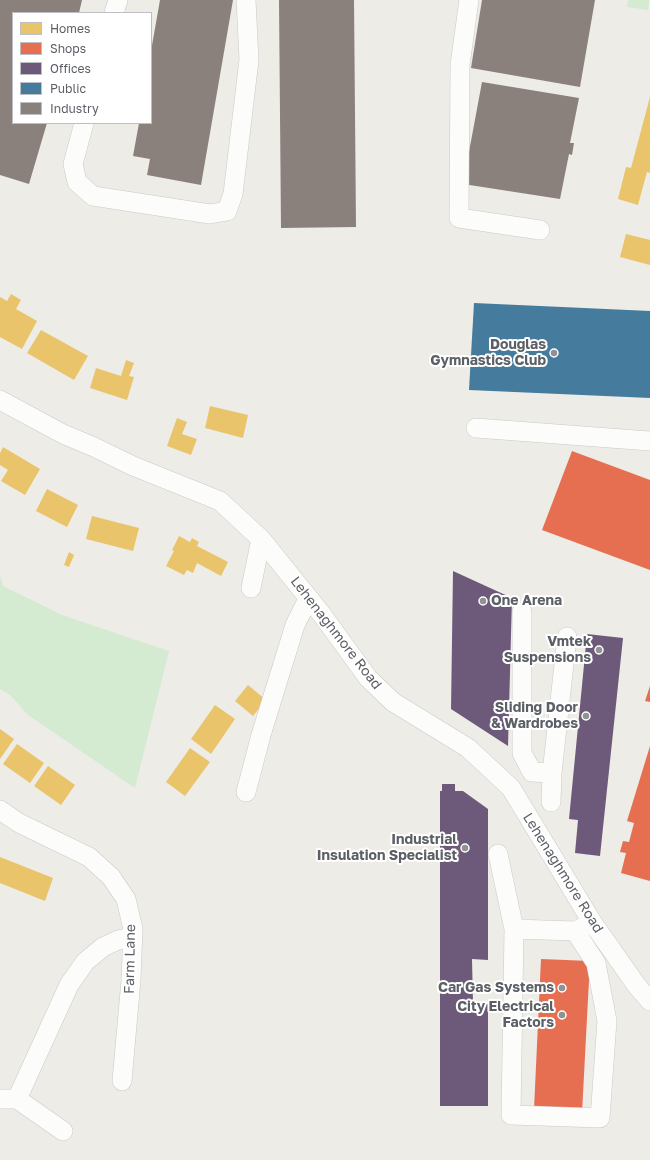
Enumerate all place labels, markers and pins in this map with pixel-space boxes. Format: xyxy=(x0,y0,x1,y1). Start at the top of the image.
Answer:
place label: Douglas Gymnastics Club xyxy=(430,337,546,370)
marker: Douglas Gymnastics Club xyxy=(549,348,559,358)
place label: One Arena xyxy=(491,593,562,609)
marker: One Arena xyxy=(478,596,488,606)
place label: Vmtek Suspensions xyxy=(504,634,591,666)
marker: Vmtek Suspensions xyxy=(594,645,604,655)
place label: Sliding Door & Wardrobes xyxy=(491,700,578,732)
marker: Sliding Door & Wardrobes xyxy=(581,711,591,721)
place label: Industrial Insulation Specialist xyxy=(317,832,457,864)
marker: Industrial Insulation Specialist xyxy=(460,843,470,853)
place label: Car Gas Systems xyxy=(438,980,554,996)
marker: Car Gas Systems xyxy=(557,983,567,993)
place label: City Electrical Factors xyxy=(457,999,554,1032)
marker: City Electrical Factors xyxy=(557,1010,567,1020)

